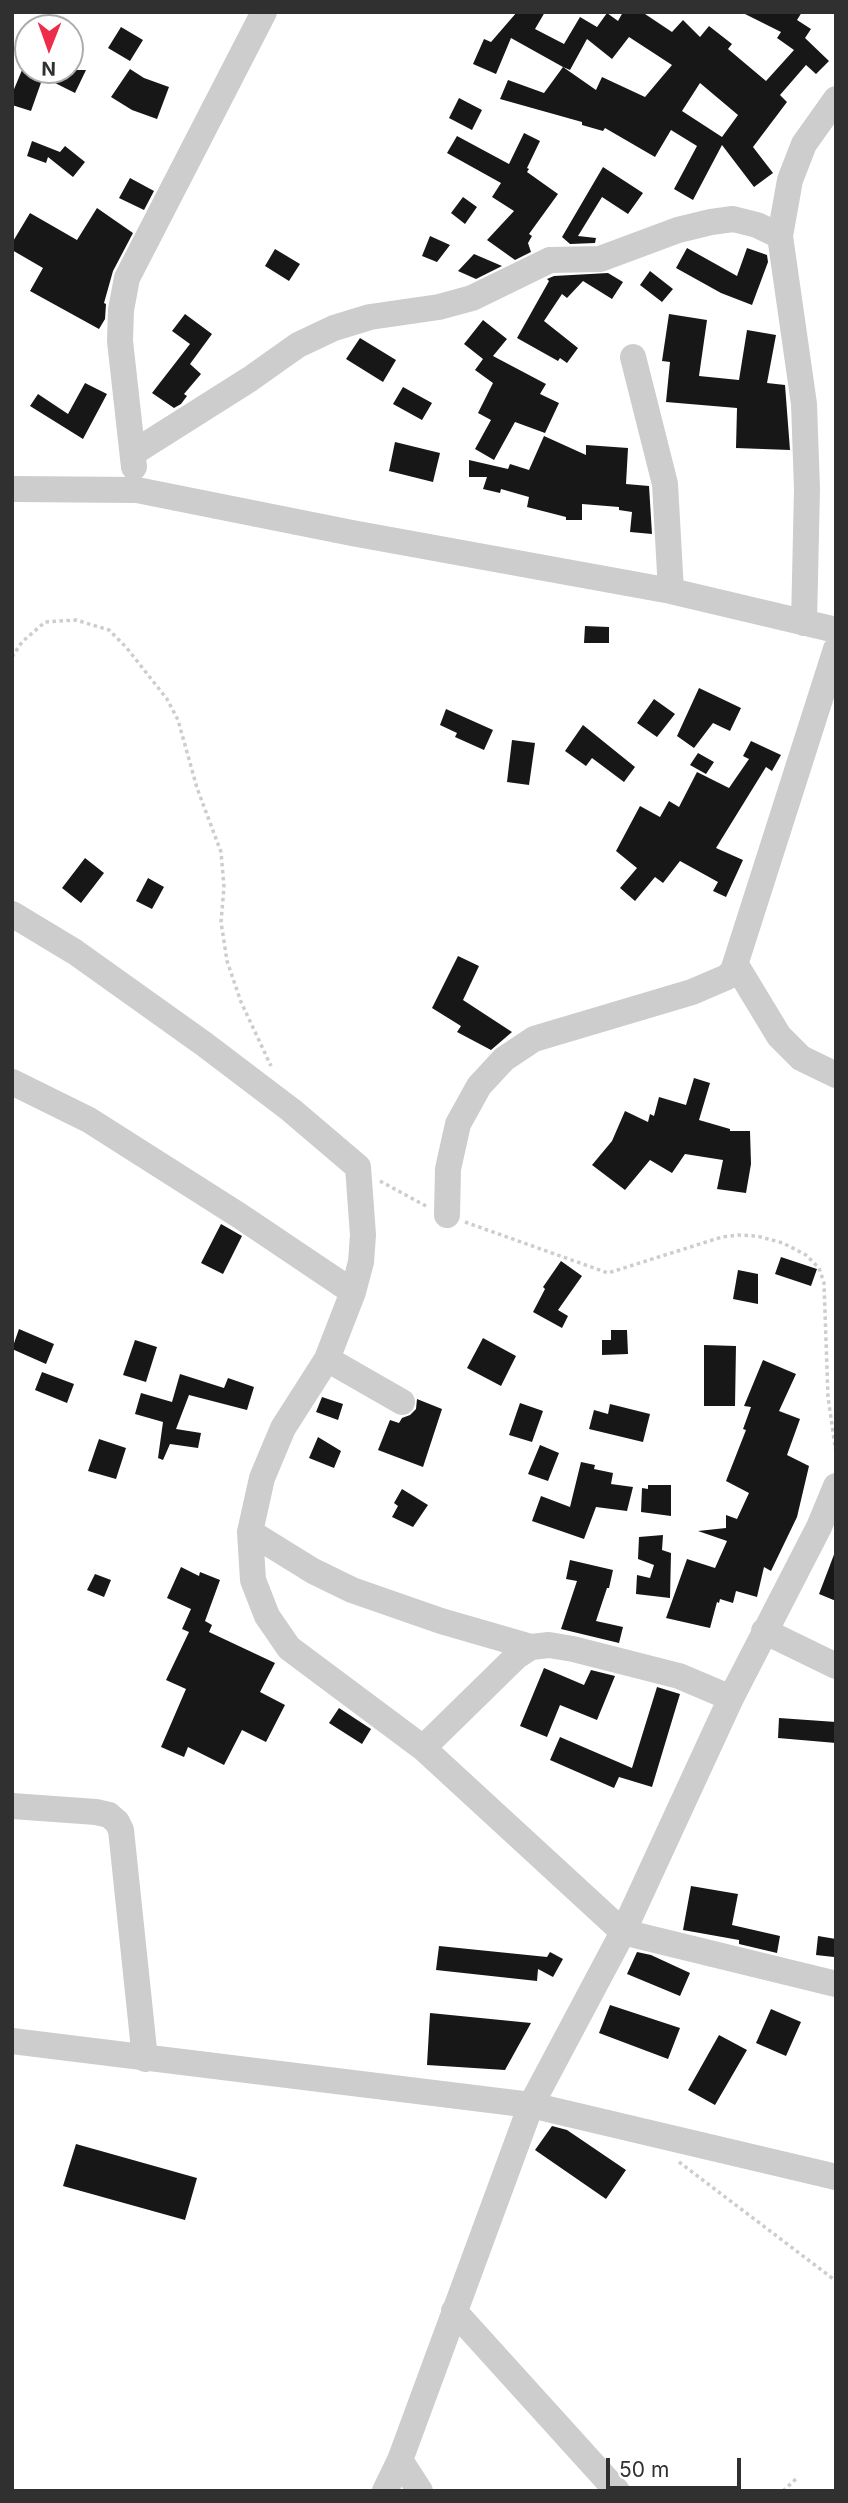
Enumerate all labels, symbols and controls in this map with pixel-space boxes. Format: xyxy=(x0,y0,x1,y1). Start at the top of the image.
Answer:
north arrow xyxy=(14,14,84,84)
text: N xyxy=(41,57,56,80)
scale bar xyxy=(610,2444,745,2488)
text: 50 m xyxy=(619,2457,669,2482)

